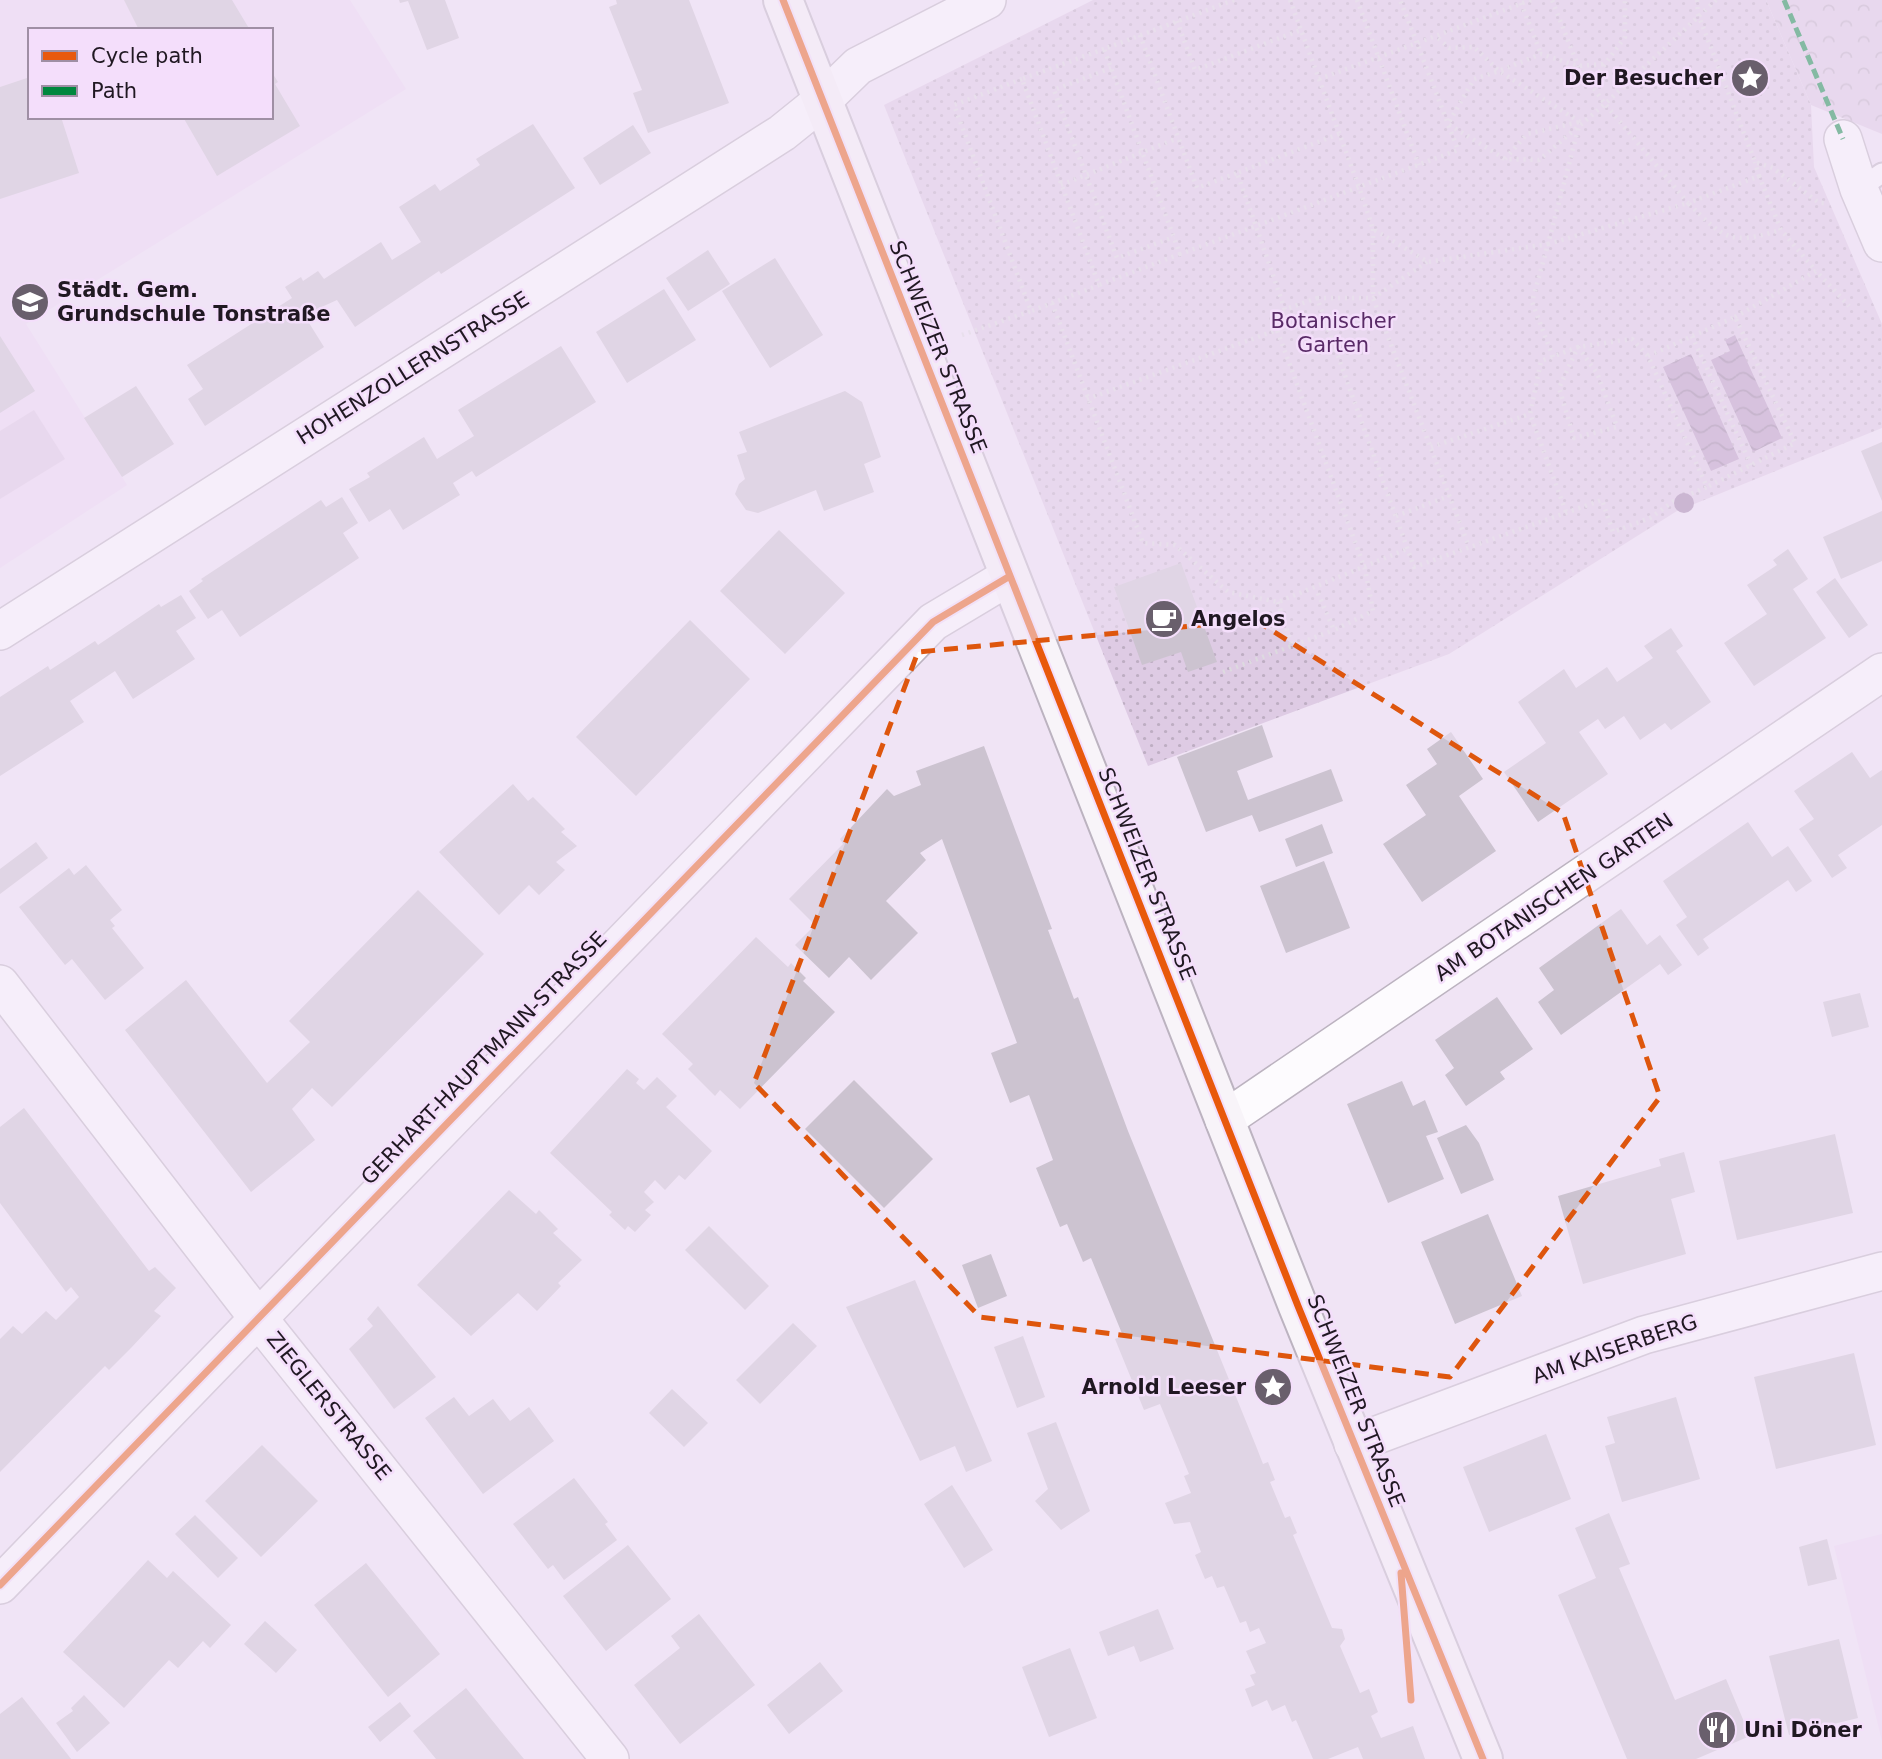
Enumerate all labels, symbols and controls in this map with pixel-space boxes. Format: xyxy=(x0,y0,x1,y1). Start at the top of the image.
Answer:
legend xyxy=(28,28,273,119)
text: Cycle path xyxy=(91,44,203,68)
place icon: Der Besucher xyxy=(1729,57,1771,99)
place label: Der Besucher xyxy=(1564,66,1724,90)
text: Path xyxy=(91,79,137,103)
street label: SCHWEIZER STRASSE xyxy=(884,237,992,457)
place label: Städt. Gem. Grundschule Tonstraße xyxy=(57,278,330,326)
school or university icon: Städt. Gem. Grundschule Tonstraße xyxy=(9,281,51,323)
street label: HOHENZOLLERNSTRASSE xyxy=(293,287,533,449)
park label: Botanischer Garten xyxy=(1271,309,1396,357)
cafe icon: Angelos xyxy=(1143,598,1185,640)
place label: Angelos xyxy=(1191,607,1286,631)
street label: SCHWEIZER STRASSE xyxy=(1093,764,1201,984)
street label: AM BOTANISCHEN GARTEN xyxy=(1430,808,1678,986)
street label: GERHART-HAUPTMANN-STRASSE xyxy=(356,926,612,1190)
street label: SCHWEIZER STRASSE xyxy=(1302,1291,1410,1511)
street label: AM KAISERBERG xyxy=(1529,1310,1701,1388)
street label: ZIEGLERSTRASSE xyxy=(262,1327,396,1485)
place icon: Arnold Leeser xyxy=(1252,1366,1294,1408)
place label: Arnold Leeser xyxy=(1082,1375,1247,1399)
restaurant icon: Uni Döner xyxy=(1696,1709,1738,1751)
place label: Uni Döner xyxy=(1744,1718,1863,1742)

